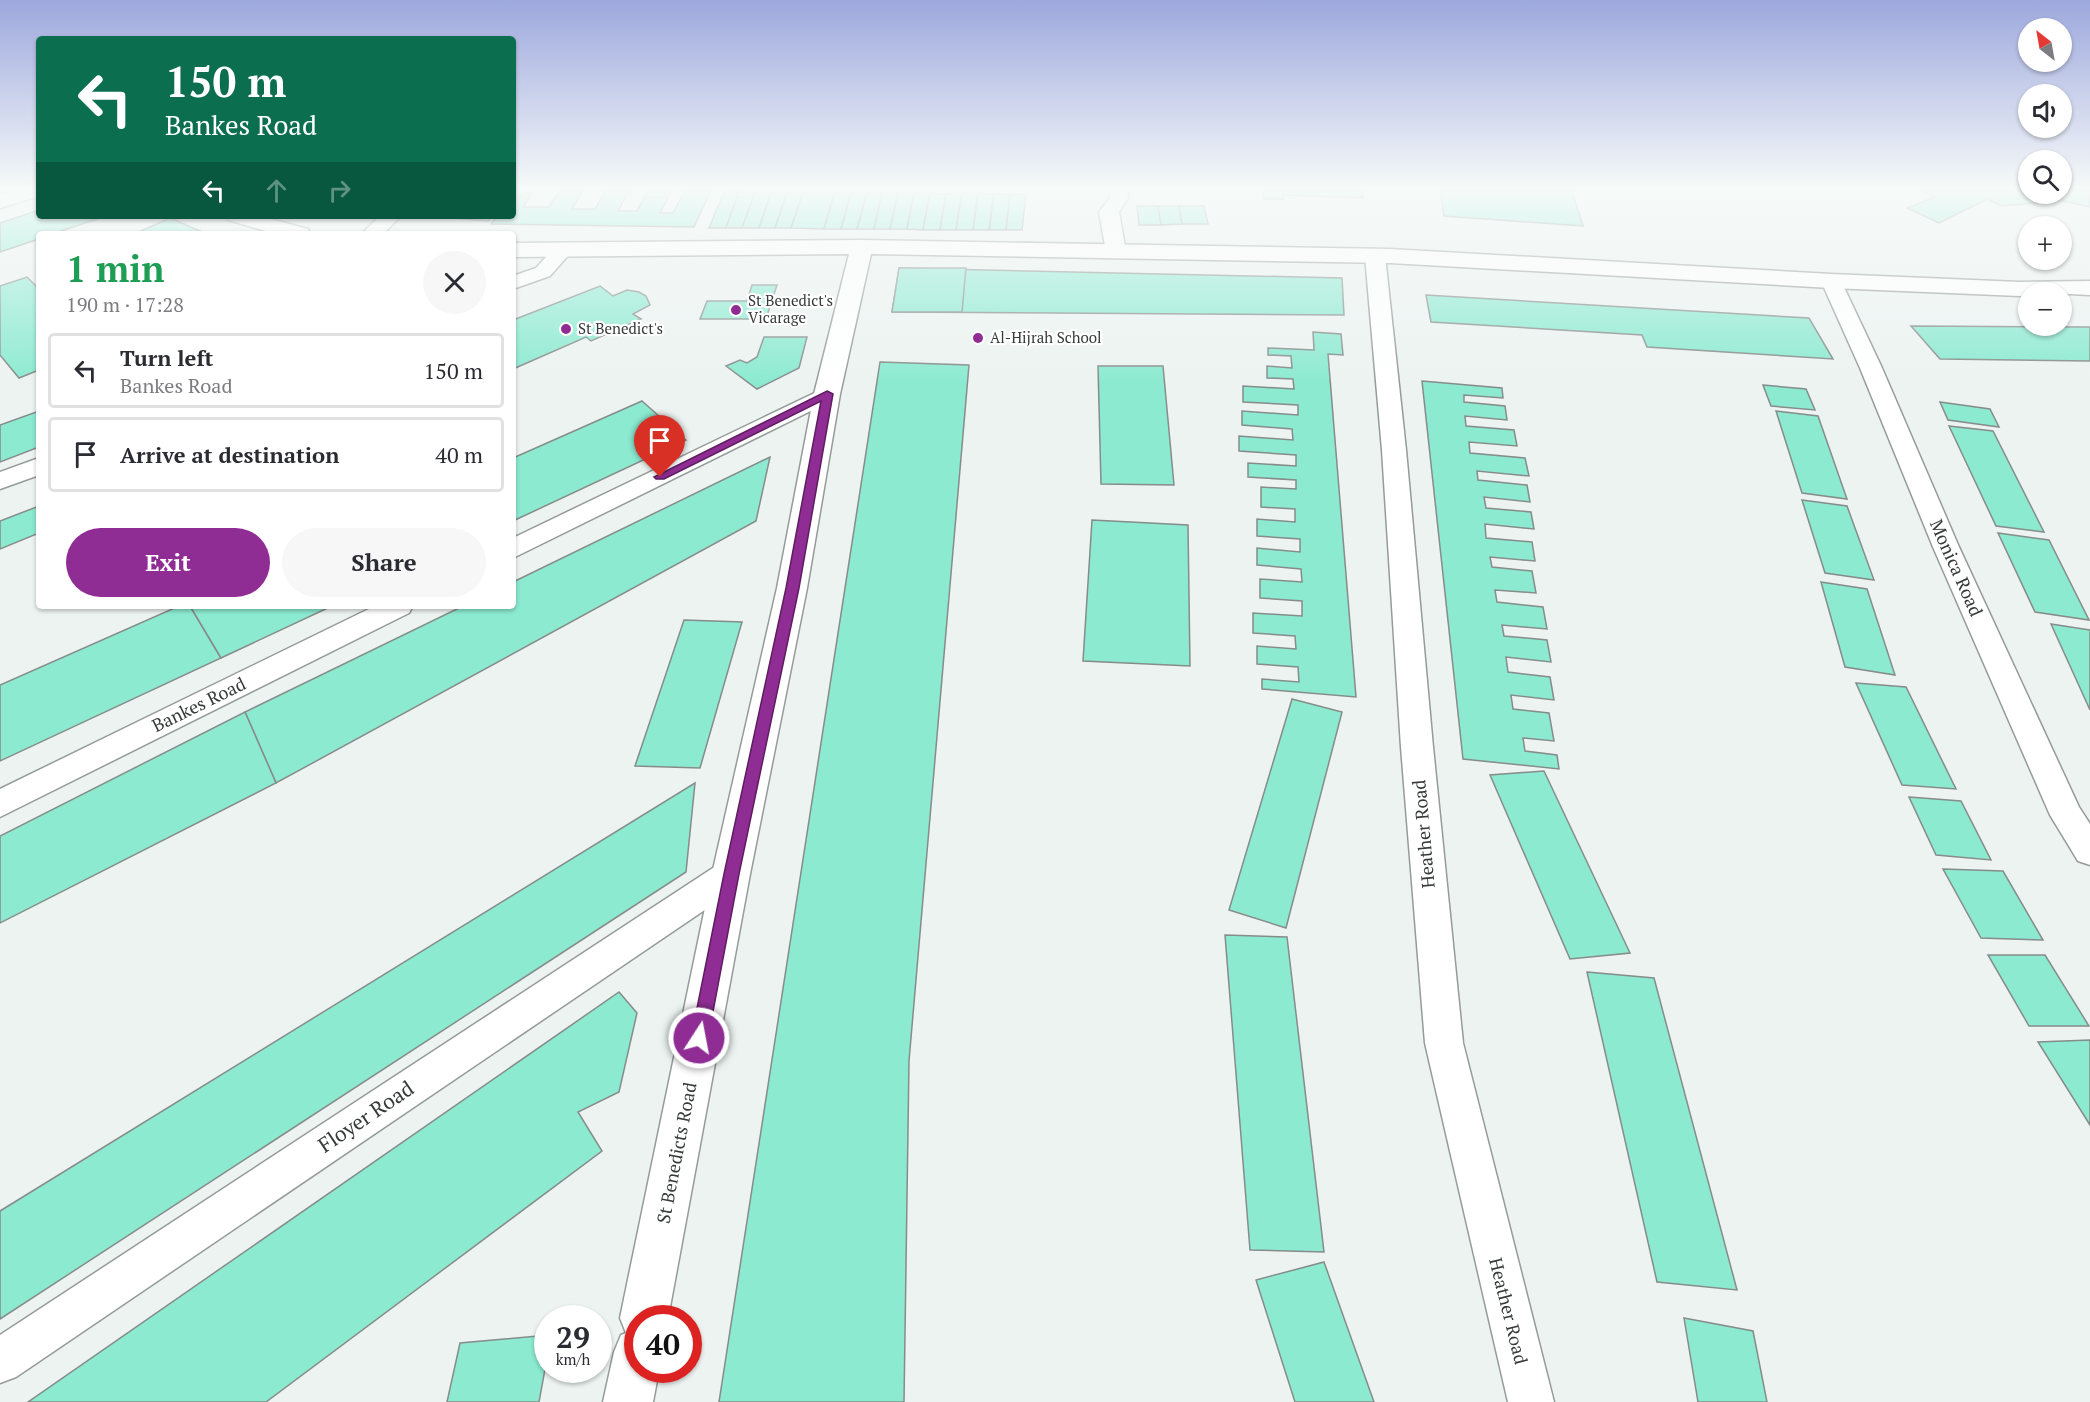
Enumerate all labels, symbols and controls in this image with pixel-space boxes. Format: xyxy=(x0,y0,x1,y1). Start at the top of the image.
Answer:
north arrow xyxy=(2018,18,2072,72)
map controls xyxy=(2018,18,2072,336)
text: 150 m xyxy=(165,53,286,109)
icon: left xyxy=(66,60,144,138)
button: sound xyxy=(2018,84,2072,138)
text: Bankes Road xyxy=(165,107,317,143)
button: search xyxy=(2018,150,2072,204)
icon: left xyxy=(197,174,230,207)
icon: ahead xyxy=(260,174,293,207)
icon: right xyxy=(323,174,356,207)
button: + xyxy=(2018,216,2072,270)
text: 1 min xyxy=(66,245,164,292)
button: close xyxy=(423,251,486,314)
button: − xyxy=(2018,282,2072,336)
place label: St Benedict's Vicarage xyxy=(748,290,833,327)
text: 190 m · 17:28 xyxy=(66,291,184,318)
marker: St Benedict's Vicarage xyxy=(729,303,743,317)
place label: St Benedict's xyxy=(578,318,663,338)
marker: St Benedict's xyxy=(559,322,573,336)
place label: Al-Hijrah School xyxy=(990,327,1102,347)
marker: Al-Hijrah School xyxy=(971,331,985,345)
text: Turn left xyxy=(120,343,213,372)
icon: left xyxy=(69,354,102,387)
text: 150 m xyxy=(423,356,483,385)
text: Bankes Road xyxy=(120,372,233,399)
pin xyxy=(634,415,685,477)
icon: arrive xyxy=(643,424,676,457)
icon: arrive xyxy=(69,438,102,471)
text: Arrive at destination xyxy=(120,440,339,469)
text: 40 m xyxy=(435,440,483,469)
street label: Monica Road xyxy=(1925,515,1989,620)
button: Exit xyxy=(66,528,270,597)
button: Share xyxy=(282,528,486,597)
street label: Bankes Road xyxy=(148,671,249,737)
street label: Heather Road xyxy=(1406,779,1440,889)
position arrow xyxy=(667,1006,731,1070)
street label: Floyer Road xyxy=(312,1074,419,1158)
street label: St Benedicts Road xyxy=(651,1080,701,1225)
street label: Heather Road xyxy=(1484,1255,1534,1367)
speed limit sign: 40 xyxy=(624,1305,702,1383)
text: 29 xyxy=(556,1317,590,1357)
text: km/h xyxy=(556,1349,590,1369)

